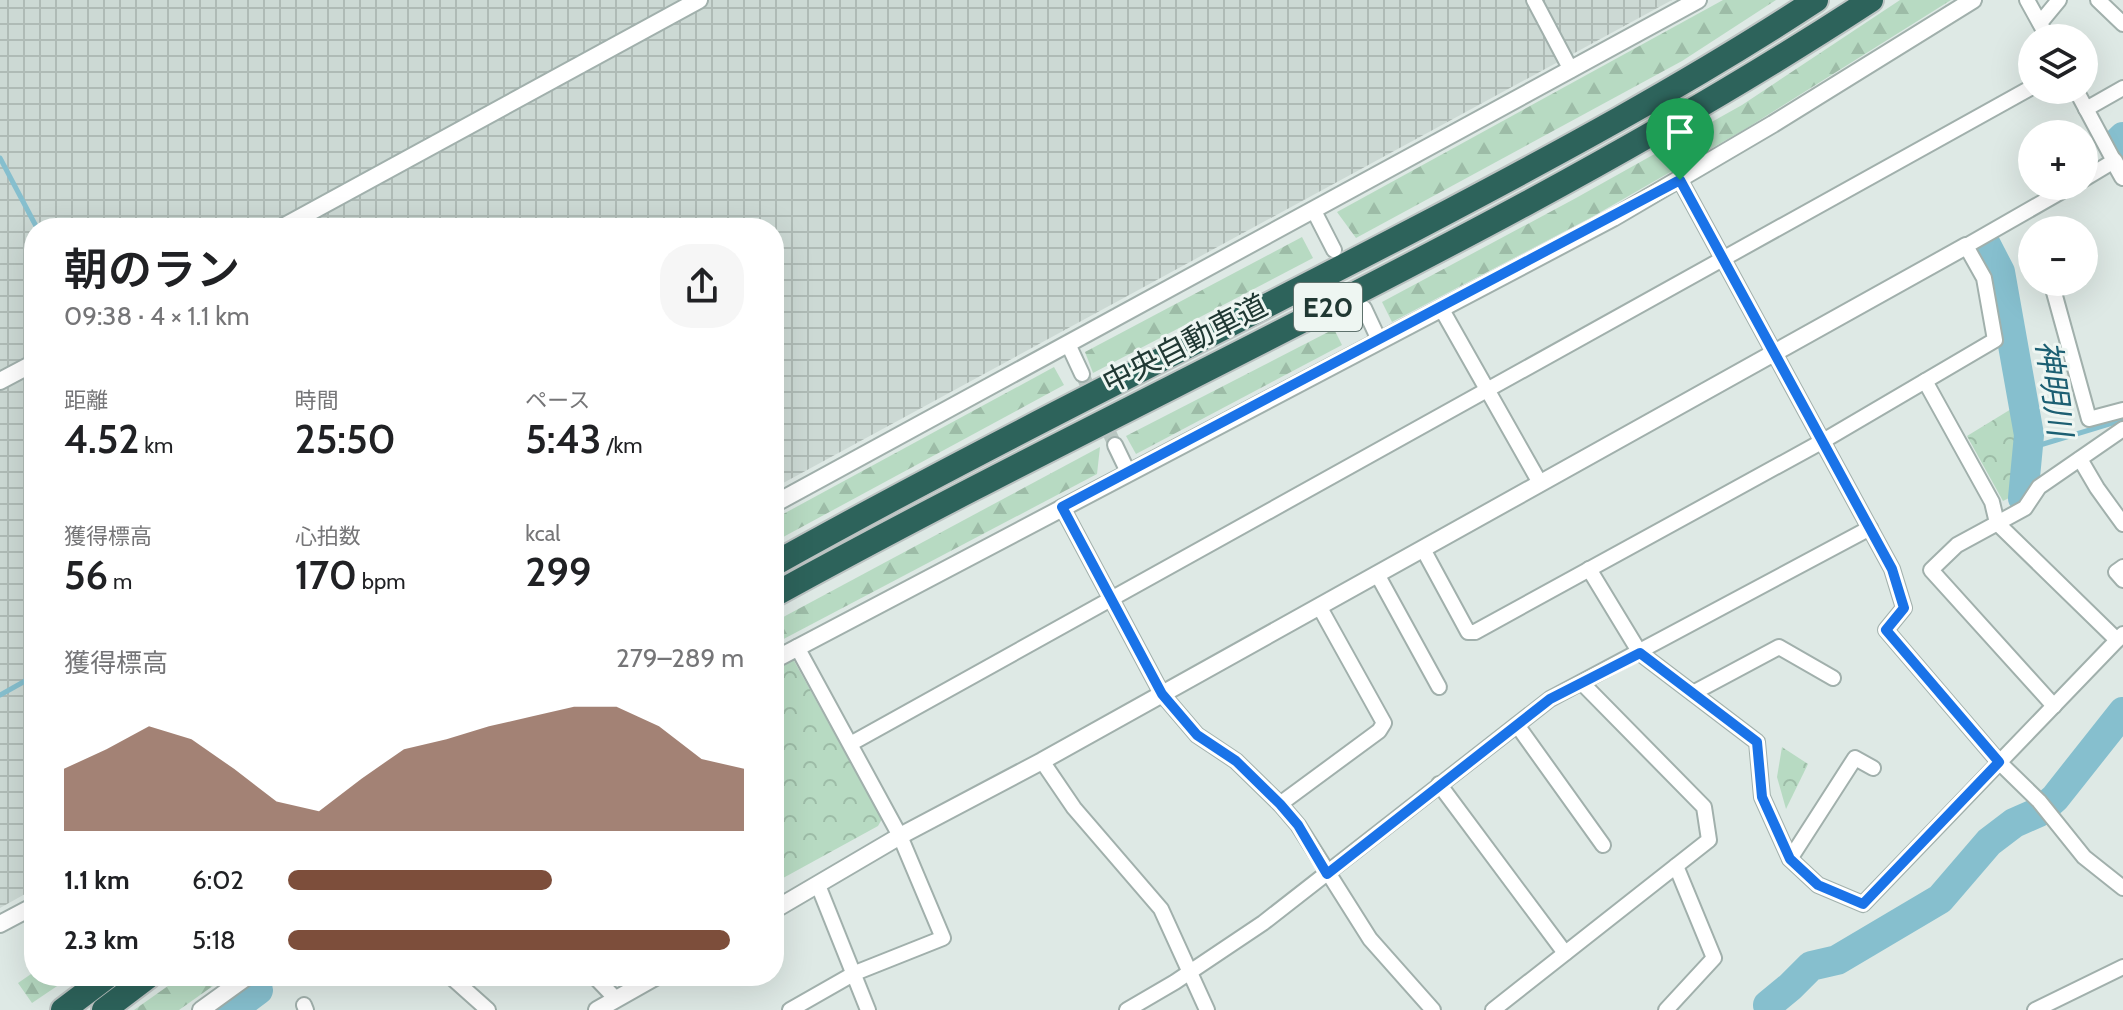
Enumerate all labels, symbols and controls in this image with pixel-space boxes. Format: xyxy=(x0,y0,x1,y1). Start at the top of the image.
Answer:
map controls xyxy=(2018,24,2098,296)
button: layers xyxy=(2018,24,2098,104)
pin xyxy=(1646,98,1714,180)
icon: arrive xyxy=(1658,110,1702,154)
button: + xyxy=(2018,120,2098,200)
button: − xyxy=(2018,216,2098,296)
text: 朝のラン xyxy=(64,243,240,296)
button: share xyxy=(660,244,744,328)
road number: E20 xyxy=(1294,283,1362,331)
street label: 中央自動車道 xyxy=(1096,286,1273,401)
text: 09:38 · 4 × 1.1 km xyxy=(64,300,250,332)
water label: 神明川 xyxy=(2029,338,2081,441)
text: 距離 xyxy=(64,387,108,414)
text: 時間 xyxy=(295,387,339,414)
text: ペース xyxy=(525,387,590,414)
text: 4.52 xyxy=(64,414,139,463)
text: 25:50 xyxy=(295,414,396,463)
text: 5:43 xyxy=(525,414,601,463)
text: km xyxy=(139,432,173,459)
text: /km xyxy=(601,432,643,459)
text: kcal xyxy=(525,520,560,547)
text: 獲得標高 xyxy=(64,523,152,550)
text: 心拍数 xyxy=(295,523,361,550)
text: 299 xyxy=(525,547,592,596)
text: 56 xyxy=(64,550,108,599)
text: 170 xyxy=(295,550,357,599)
text: m xyxy=(108,568,132,595)
text: bpm xyxy=(357,568,406,595)
text: 279–289 m xyxy=(616,642,744,674)
text: 獲得標高 xyxy=(64,647,168,679)
text: 1.1 km xyxy=(64,864,130,896)
text: 6:02 xyxy=(192,864,244,896)
text: 2.3 km xyxy=(64,924,139,956)
text: 5:18 xyxy=(192,924,236,956)

